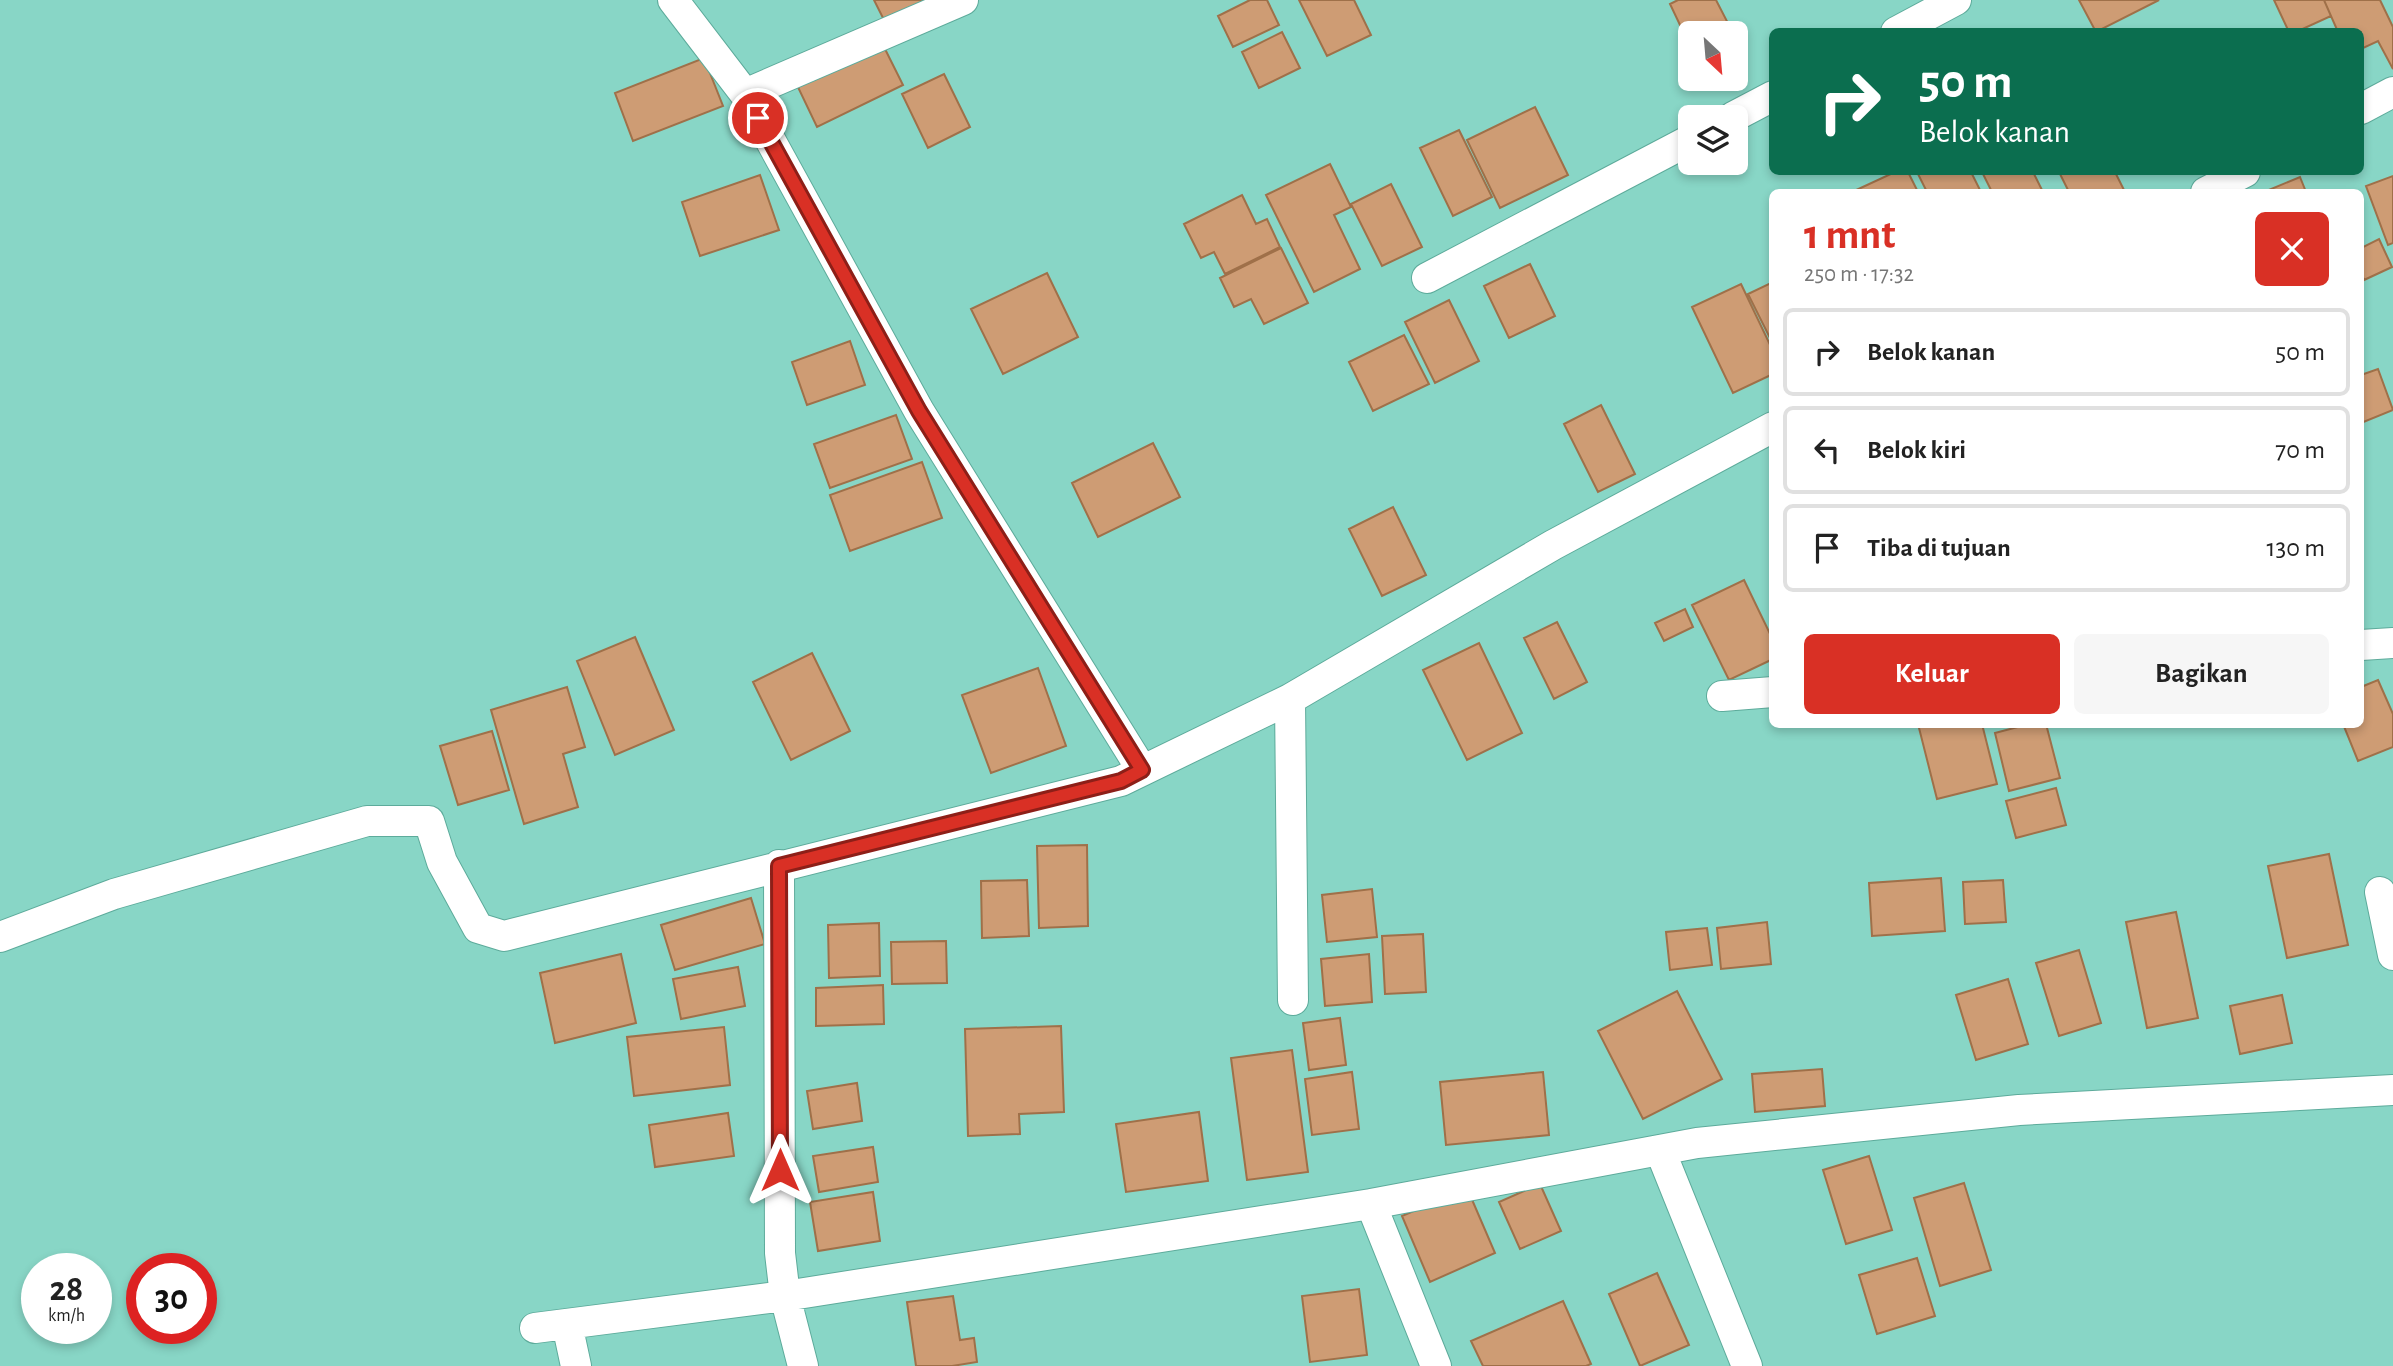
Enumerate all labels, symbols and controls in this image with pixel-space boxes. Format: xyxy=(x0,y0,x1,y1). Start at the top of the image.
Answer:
north arrow xyxy=(1678,21,1748,91)
map controls xyxy=(1678,21,1748,175)
icon: right xyxy=(1804,56,1895,147)
text: 50 m xyxy=(1919,58,2013,107)
pin xyxy=(728,88,788,148)
icon: arrive xyxy=(739,99,777,137)
button: layers xyxy=(1678,105,1748,175)
text: Belok kanan xyxy=(1919,116,2070,148)
button: close xyxy=(2255,212,2329,286)
text: 1 mnt xyxy=(1804,214,1896,256)
text: 250 m · 17:32 xyxy=(1804,263,1914,286)
icon: right xyxy=(1808,333,1846,371)
text: Belok kanan xyxy=(1867,339,1995,365)
text: 50 m xyxy=(2275,339,2325,365)
icon: left xyxy=(1808,431,1846,469)
text: Belok kiri xyxy=(1867,437,1966,463)
text: 70 m xyxy=(2275,437,2325,463)
icon: arrive xyxy=(1808,529,1846,567)
text: Tiba di tujuan xyxy=(1867,535,2011,561)
text: 130 m xyxy=(2267,535,2325,561)
button: Keluar xyxy=(1804,634,2060,714)
button: Bagikan xyxy=(2074,634,2329,714)
position arrow xyxy=(743,1133,817,1207)
speed limit sign: 30 xyxy=(126,1253,217,1344)
text: 28 xyxy=(50,1272,83,1307)
text: km/h xyxy=(48,1307,85,1325)

